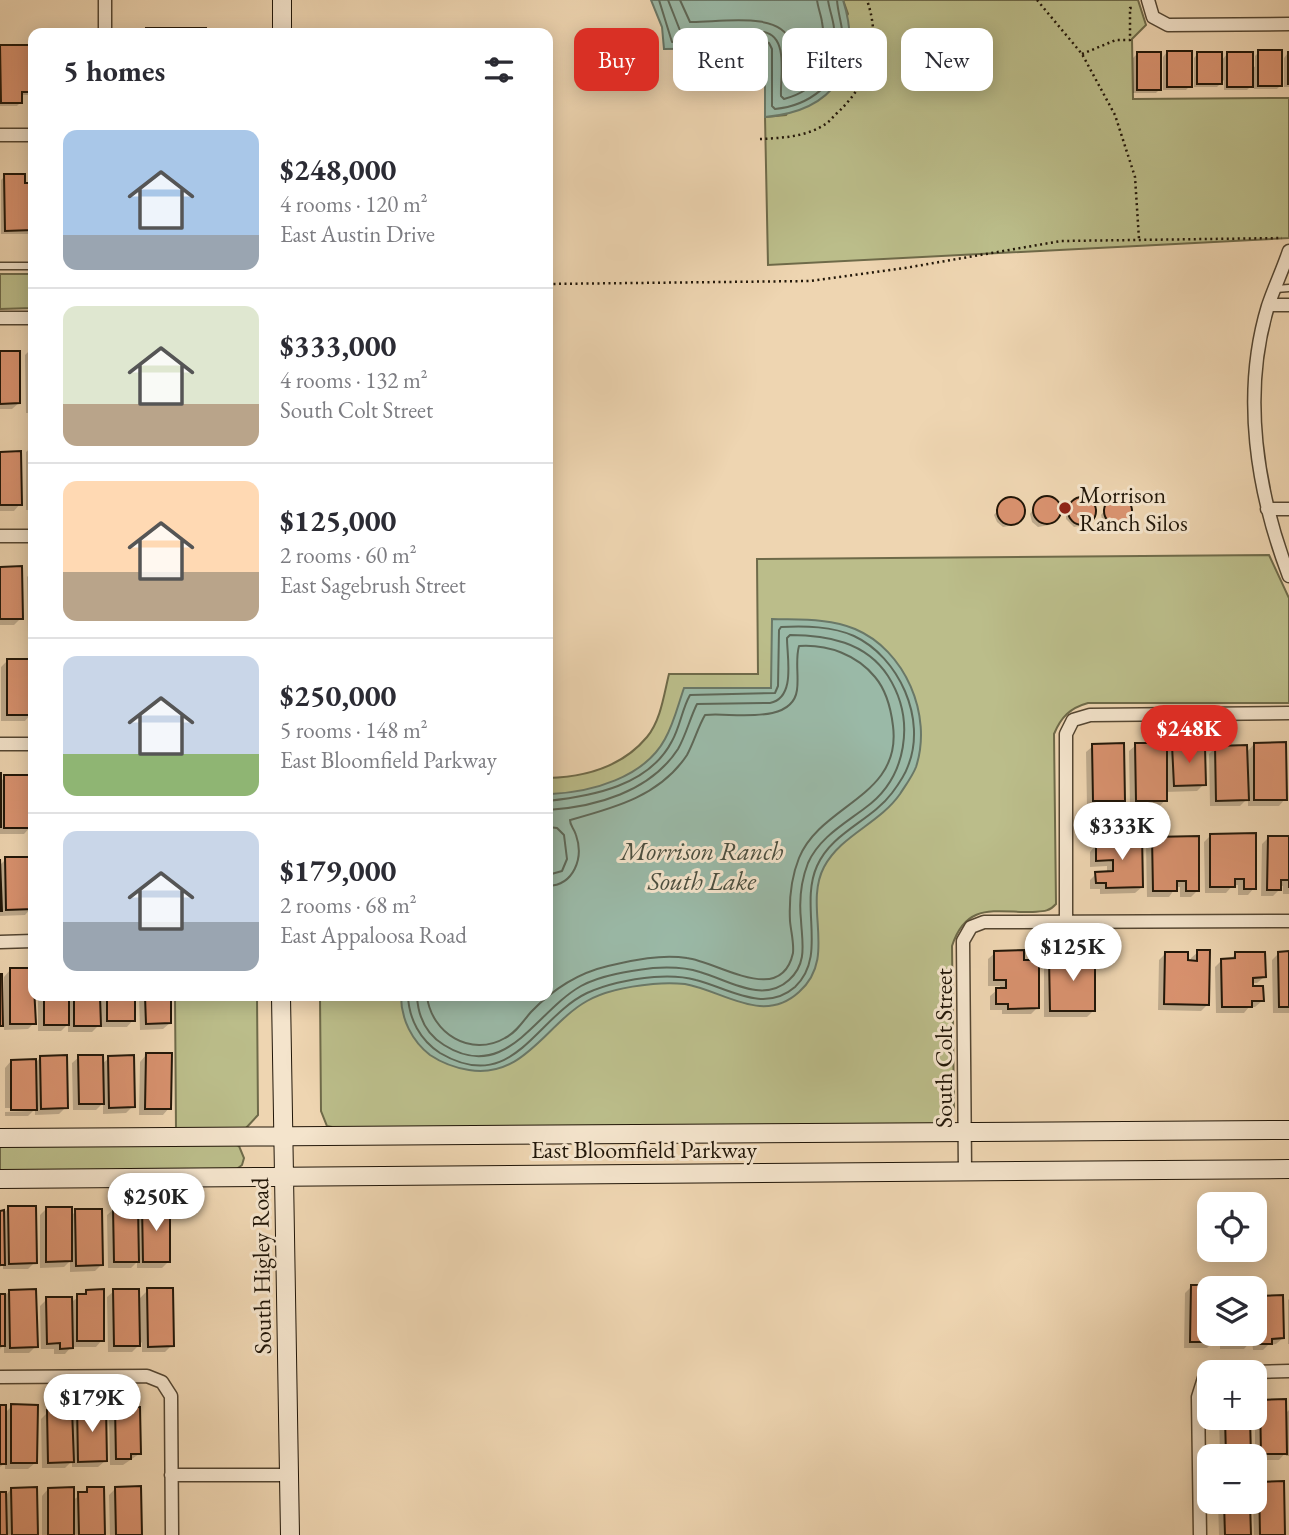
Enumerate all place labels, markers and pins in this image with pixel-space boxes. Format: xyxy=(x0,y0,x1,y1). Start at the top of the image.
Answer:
place label: Morrison Ranch Silos xyxy=(1079,479,1188,538)
marker: Morrison Ranch Silos xyxy=(1057,500,1073,516)
pin: $248K xyxy=(1140,706,1238,765)
pin: $333K xyxy=(1073,802,1171,862)
pin: $125K xyxy=(1024,923,1122,983)
pin: $250K xyxy=(107,1174,205,1233)
pin: $179K xyxy=(43,1374,141,1434)

